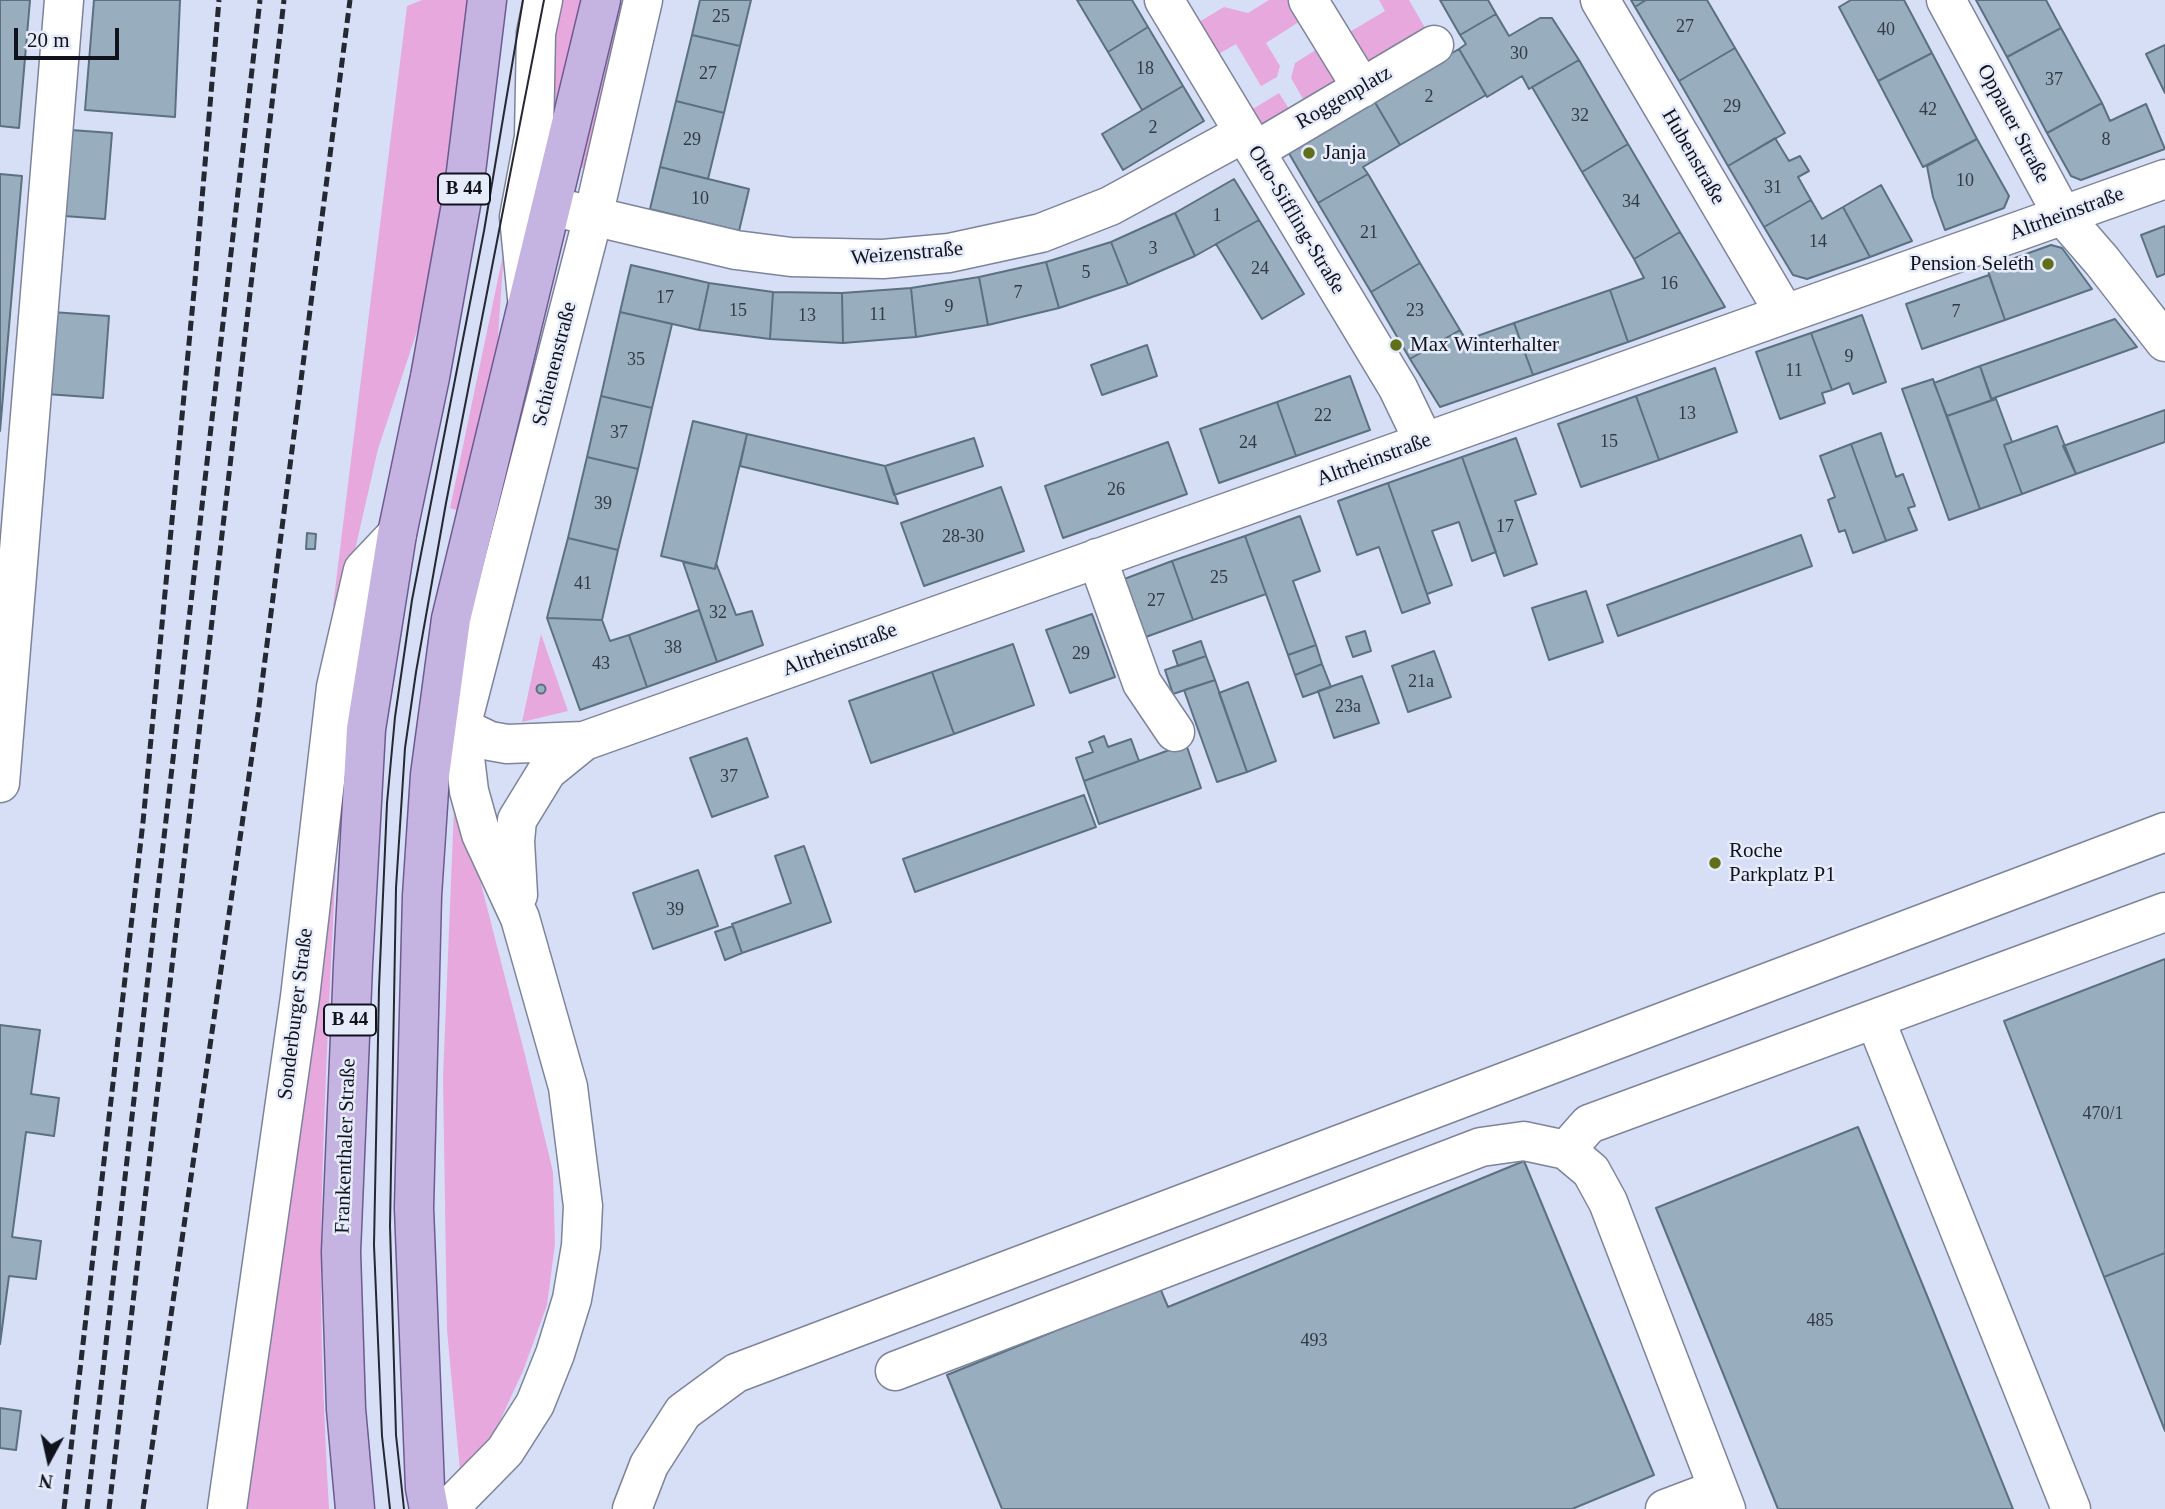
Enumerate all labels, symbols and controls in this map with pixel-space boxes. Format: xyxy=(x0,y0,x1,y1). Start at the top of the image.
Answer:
house number: 25 xyxy=(712,6,730,28)
scale bar xyxy=(18,14,122,58)
house number: 27 xyxy=(1676,16,1694,38)
house number: 40 xyxy=(1877,19,1895,41)
text: 20 m xyxy=(27,28,70,52)
house number: 30 xyxy=(1510,43,1528,65)
house number: 18 xyxy=(1136,58,1154,80)
street label: Oppauer Straße xyxy=(1971,60,2055,188)
street label: Roggenplatz xyxy=(1292,61,1396,135)
house number: 27 xyxy=(699,63,717,85)
house number: 37 xyxy=(2045,69,2063,91)
house number: 2 xyxy=(1424,86,1434,108)
house number: 29 xyxy=(1723,96,1741,118)
house number: 42 xyxy=(1919,99,1937,121)
house number: 32 xyxy=(1571,105,1589,127)
street label: Hubenstraße xyxy=(1656,105,1730,209)
house number: 2 xyxy=(1148,117,1158,139)
house number: 29 xyxy=(683,129,701,151)
house number: 8 xyxy=(2101,129,2110,151)
place label: Janja xyxy=(1323,140,1366,166)
street label: Otto-Siffling-Straße xyxy=(1242,141,1350,299)
marker: Janja xyxy=(1301,145,1317,161)
house number: 10 xyxy=(1956,170,1974,192)
road number: B 44 xyxy=(438,174,490,204)
house number: 31 xyxy=(1764,177,1782,199)
street label: Altrheinstraße xyxy=(2006,182,2128,246)
house number: 10 xyxy=(691,188,709,210)
house number: 34 xyxy=(1622,191,1640,213)
house number: 1 xyxy=(1212,205,1222,227)
house number: 21 xyxy=(1360,222,1378,244)
house number: 14 xyxy=(1809,231,1827,253)
street label: Weizenstraße xyxy=(850,237,964,271)
house number: 3 xyxy=(1148,238,1158,260)
place label: Pension Seleth xyxy=(1910,251,2034,277)
marker: Pension Seleth xyxy=(2040,256,2056,272)
house number: 24 xyxy=(1251,258,1269,280)
house number: 5 xyxy=(1082,262,1090,284)
house number: 16 xyxy=(1660,273,1678,295)
house number: 7 xyxy=(1014,282,1022,304)
house number: 17 xyxy=(656,287,674,309)
house number: 9 xyxy=(945,296,954,318)
street label: Schienenstraße xyxy=(527,299,583,429)
house number: 15 xyxy=(729,300,747,322)
house number: 23 xyxy=(1406,300,1424,322)
house number: 7 xyxy=(1952,301,1961,323)
house number: 11 xyxy=(869,304,887,326)
house number: 13 xyxy=(798,305,816,327)
place label: Max Winterhalter xyxy=(1410,332,1559,358)
marker: Max Winterhalter xyxy=(1388,337,1404,353)
house number: 9 xyxy=(1844,346,1854,368)
house number: 35 xyxy=(627,349,645,371)
house number: 11 xyxy=(1785,360,1803,382)
house number: 13 xyxy=(1678,403,1696,425)
house number: 22 xyxy=(1314,405,1332,427)
house number: 37 xyxy=(610,422,628,444)
street label: Altrheinstraße xyxy=(1313,428,1435,492)
house number: 15 xyxy=(1600,431,1618,453)
house number: 24 xyxy=(1239,432,1257,454)
house number: 26 xyxy=(1107,479,1125,501)
house number: 39 xyxy=(594,493,612,515)
house number: 17 xyxy=(1496,516,1514,538)
house number: 28-30 xyxy=(942,526,984,548)
house number: 25 xyxy=(1210,567,1228,589)
house number: 41 xyxy=(574,573,592,595)
house number: 27 xyxy=(1147,590,1165,612)
house number: 32 xyxy=(709,602,727,624)
street label: Altrheinstraße xyxy=(779,618,901,682)
house number: 38 xyxy=(664,637,682,659)
house number: 29 xyxy=(1072,643,1090,665)
house number: 43 xyxy=(592,653,610,675)
house number: 21a xyxy=(1408,671,1434,693)
house number: 23a xyxy=(1335,696,1361,718)
house number: 37 xyxy=(720,766,738,788)
place label: Roche Parkplatz P1 xyxy=(1729,838,1836,888)
marker: Roche Parkplatz P1 xyxy=(1707,855,1723,871)
house number: 39 xyxy=(666,899,684,921)
street label: Sonderburger Straße xyxy=(273,927,319,1101)
road number: B 44 xyxy=(324,1004,376,1036)
street label: Frankenthaler Straße xyxy=(330,1058,362,1234)
house number: 470/1 xyxy=(2082,1103,2124,1125)
house number: 485 xyxy=(1806,1310,1834,1332)
house number: 493 xyxy=(1301,1330,1328,1352)
north arrow xyxy=(14,1425,84,1495)
text: N xyxy=(38,1470,54,1493)

